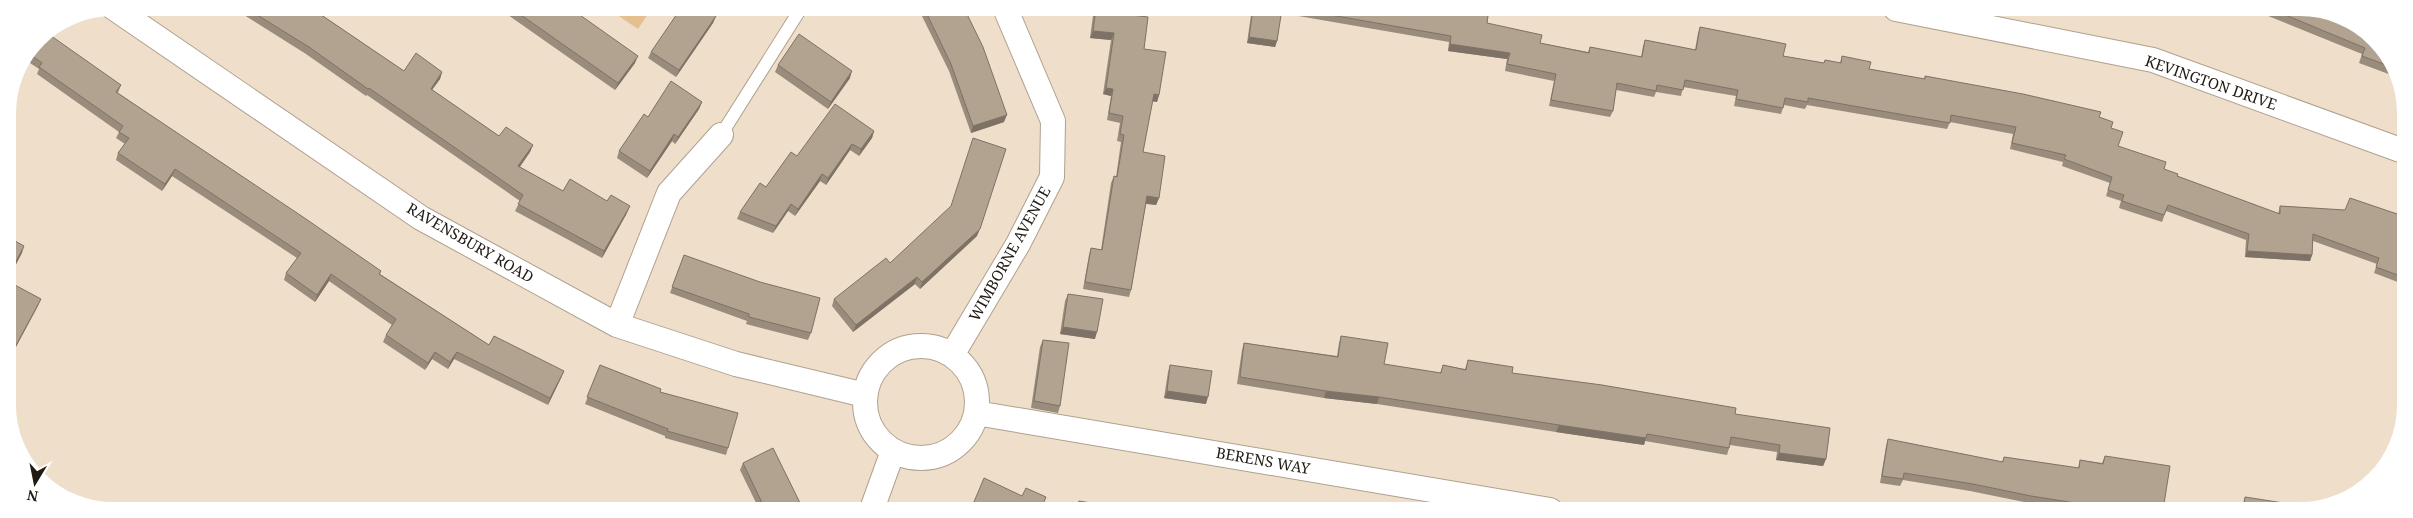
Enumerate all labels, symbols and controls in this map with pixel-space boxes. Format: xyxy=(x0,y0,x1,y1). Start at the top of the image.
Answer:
street label: KEVINGTON DRIVE xyxy=(2143,50,2280,114)
street label: WIMBORNE AVENUE xyxy=(964,183,1055,324)
street label: RAVENSBURY ROAD xyxy=(403,198,538,287)
street label: BERENS WAY xyxy=(1214,442,1312,478)
north arrow xyxy=(10,458,60,508)
text: N xyxy=(26,486,40,507)

